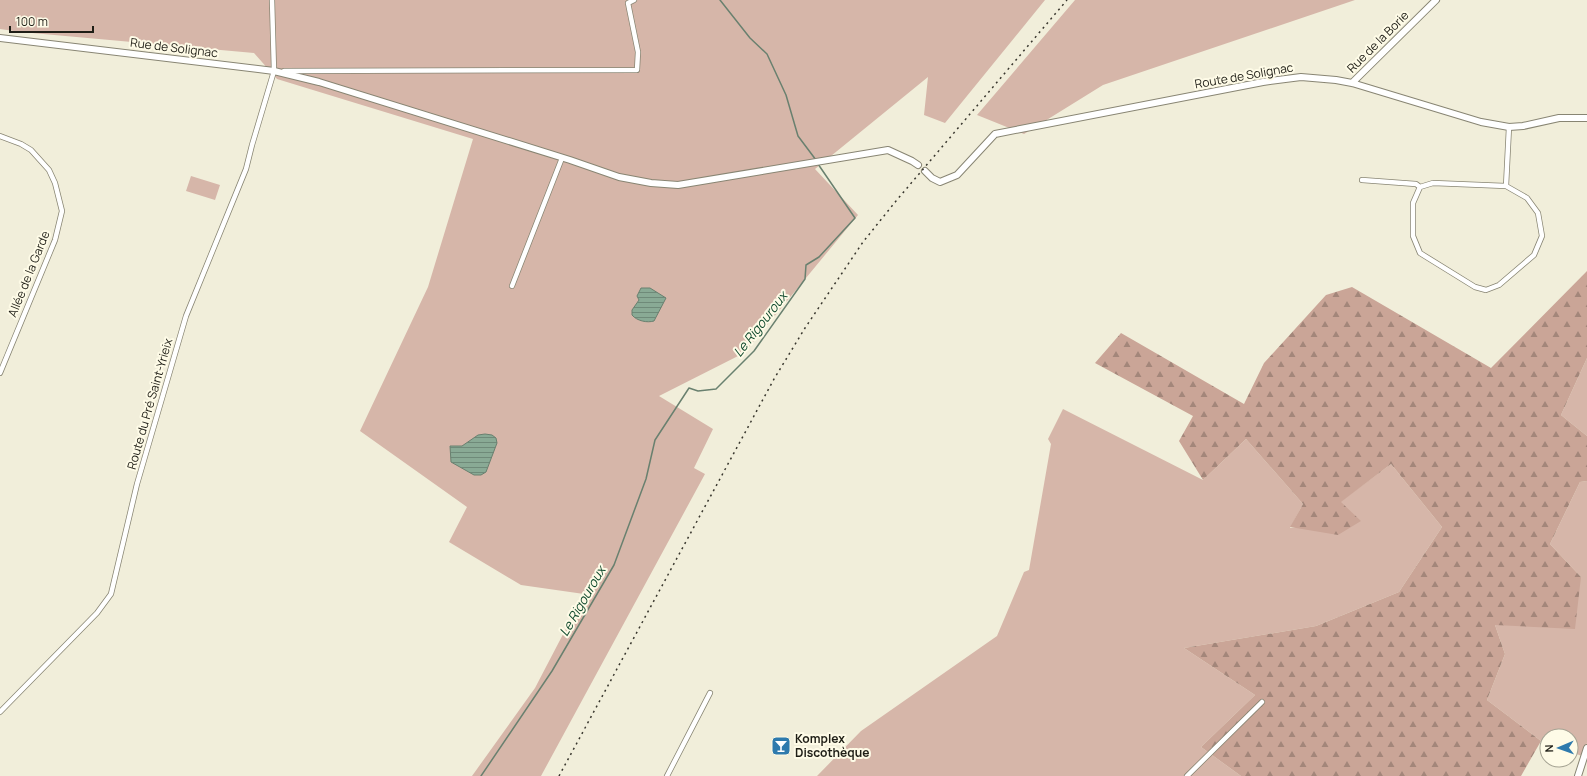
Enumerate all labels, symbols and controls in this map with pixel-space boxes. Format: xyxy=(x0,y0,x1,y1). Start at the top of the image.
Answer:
street label: Rue de la Borie xyxy=(1343,7,1412,76)
scale bar xyxy=(10,8,93,34)
text: 100 m xyxy=(16,13,48,30)
street label: Rue de Solignac xyxy=(129,34,219,61)
street label: Route de Solignac xyxy=(1193,58,1295,93)
street label: Allée de la Garde xyxy=(4,228,54,319)
water label: Le Rigouroux xyxy=(729,286,792,360)
street label: Route du Pré Saint-Yrieix xyxy=(123,336,177,471)
water label: Le Rigouroux xyxy=(555,561,610,639)
north arrow xyxy=(1539,728,1579,768)
place label: Komplex Discothèque xyxy=(795,730,869,761)
bar icon: Komplex Discothèque xyxy=(770,735,792,757)
text: N xyxy=(1541,744,1556,753)

